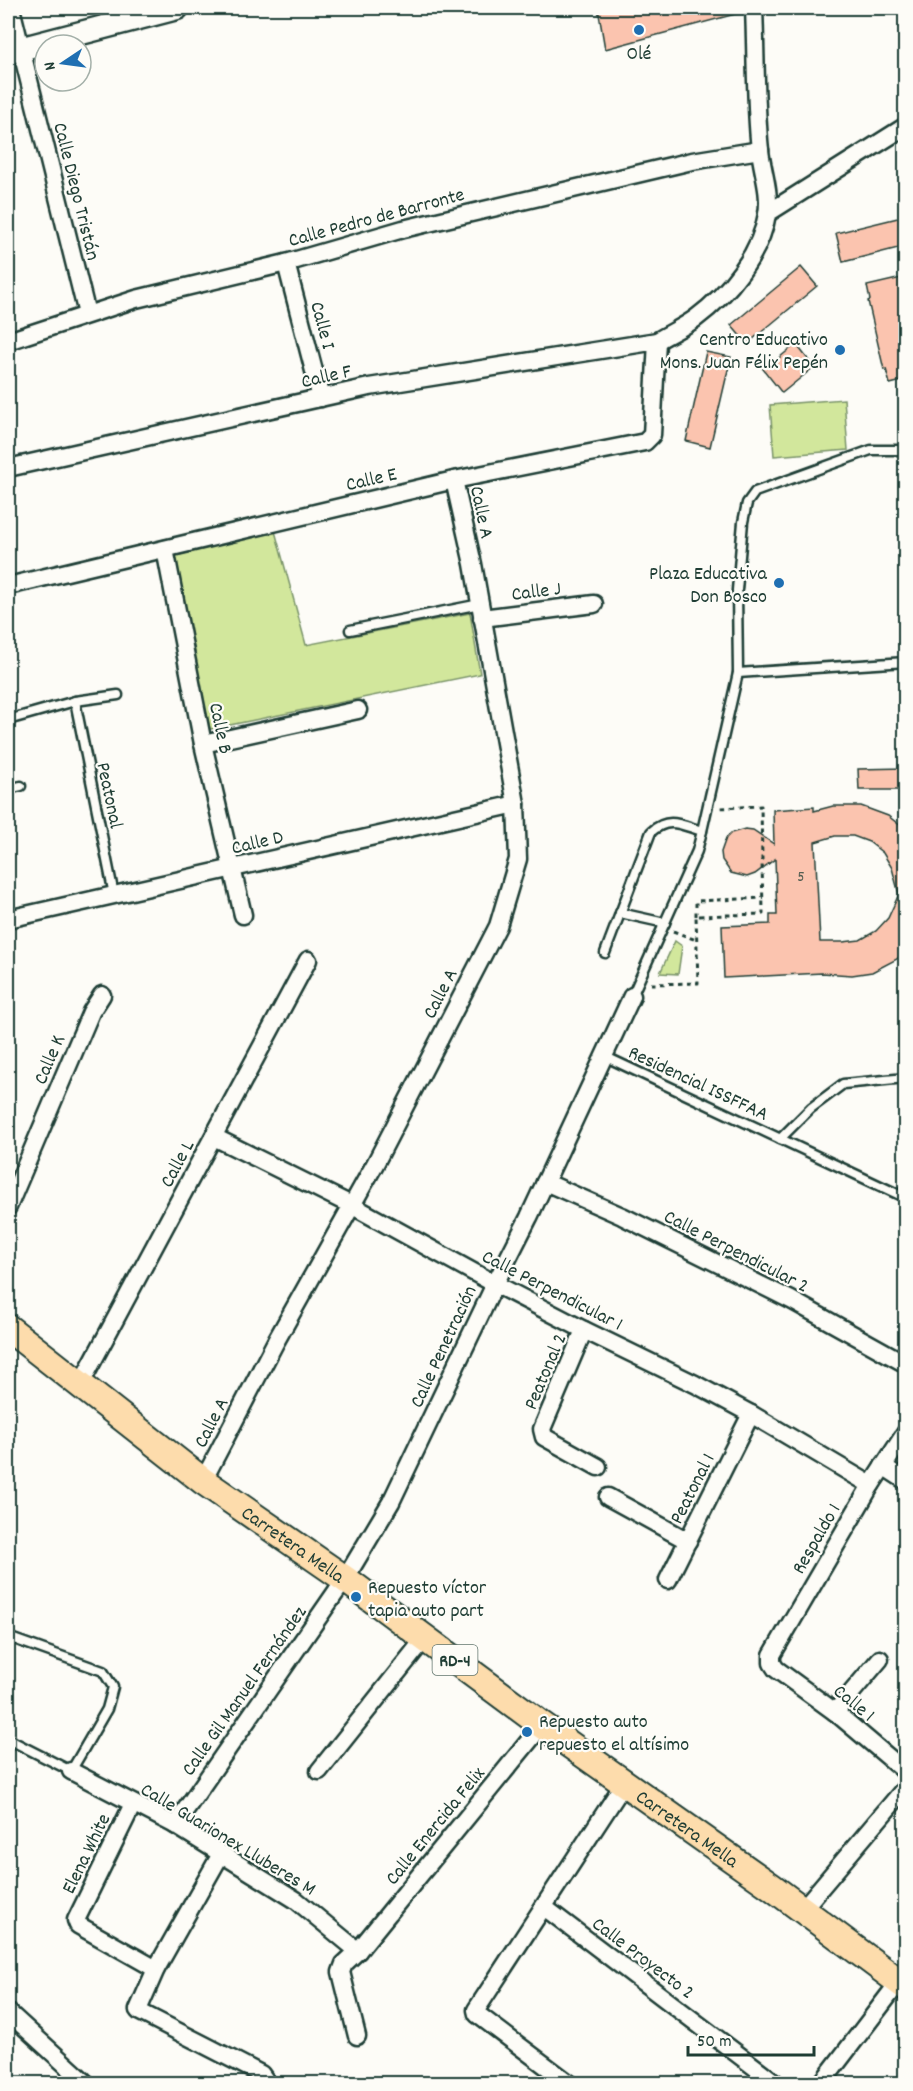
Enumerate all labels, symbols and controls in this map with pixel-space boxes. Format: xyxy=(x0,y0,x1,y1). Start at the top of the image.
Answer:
marker: Olé xyxy=(632,23,646,37)
north arrow xyxy=(33,33,93,93)
place label: Olé xyxy=(627,41,651,69)
text: N xyxy=(39,59,63,72)
street label: Calle Diego Tristán xyxy=(44,120,106,264)
street label: Calle Pedro de Barronte xyxy=(286,182,468,256)
street label: Calle I xyxy=(301,299,341,353)
place label: Centro Educativo Mons. Juan Félix Pepén xyxy=(660,327,828,378)
marker: Centro Educativo Mons. Juan Félix Pepén xyxy=(833,343,847,357)
street label: Calle F xyxy=(299,359,355,397)
street label: Calle E xyxy=(344,462,400,500)
street label: Calle A xyxy=(461,484,499,542)
place label: Plaza Educativa Don Bosco xyxy=(649,561,768,612)
street label: Calle J xyxy=(510,576,563,610)
marker: Plaza Educativa Don Bosco xyxy=(772,576,786,590)
street label: Calle B xyxy=(200,700,238,757)
street label: Peatonal xyxy=(87,760,129,831)
street label: Calle D xyxy=(229,824,286,863)
house number: 5 xyxy=(797,866,805,889)
street label: Calle A xyxy=(417,964,466,1024)
street label: Calle K xyxy=(28,1031,74,1089)
street label: Residencial ISSFFAA xyxy=(623,1040,773,1130)
street label: Calle L xyxy=(154,1136,203,1193)
street label: Calle Perpendicular 2 xyxy=(658,1204,813,1301)
street label: Calle Perpendicular 1 xyxy=(476,1244,627,1339)
street label: Calle Penetración xyxy=(404,1281,485,1413)
street label: Peatonal 2 xyxy=(518,1330,575,1415)
street label: Calle A xyxy=(188,1393,237,1453)
street label: Peatonal 1 xyxy=(664,1449,723,1530)
street label: Respaldo 1 xyxy=(786,1499,849,1580)
street label: Carretera Mella xyxy=(235,1500,350,1592)
place label: Repuesto víctor tapia auto part xyxy=(368,1575,487,1626)
marker: Repuesto víctor tapia auto part xyxy=(349,1590,363,1604)
street label: Calle Gil Manuel Fernández xyxy=(176,1601,315,1782)
road number: RD-4 xyxy=(432,1645,478,1675)
street label: Calle 1 xyxy=(826,1679,880,1730)
place label: Repuesto auto repuesto el altísimo xyxy=(539,1709,689,1760)
marker: Repuesto auto repuesto el altísimo xyxy=(520,1725,534,1739)
street label: Calle Enercida Felix xyxy=(380,1761,493,1892)
street label: Calle Guarionex Lluberes M xyxy=(134,1777,320,1904)
street label: Carretera Mella xyxy=(629,1784,744,1877)
street label: Elena White xyxy=(56,1809,119,1899)
street label: Calle Proyecto 2 xyxy=(585,1911,699,2007)
scale bar xyxy=(688,2019,814,2057)
text: 50 m xyxy=(697,2030,732,2055)

